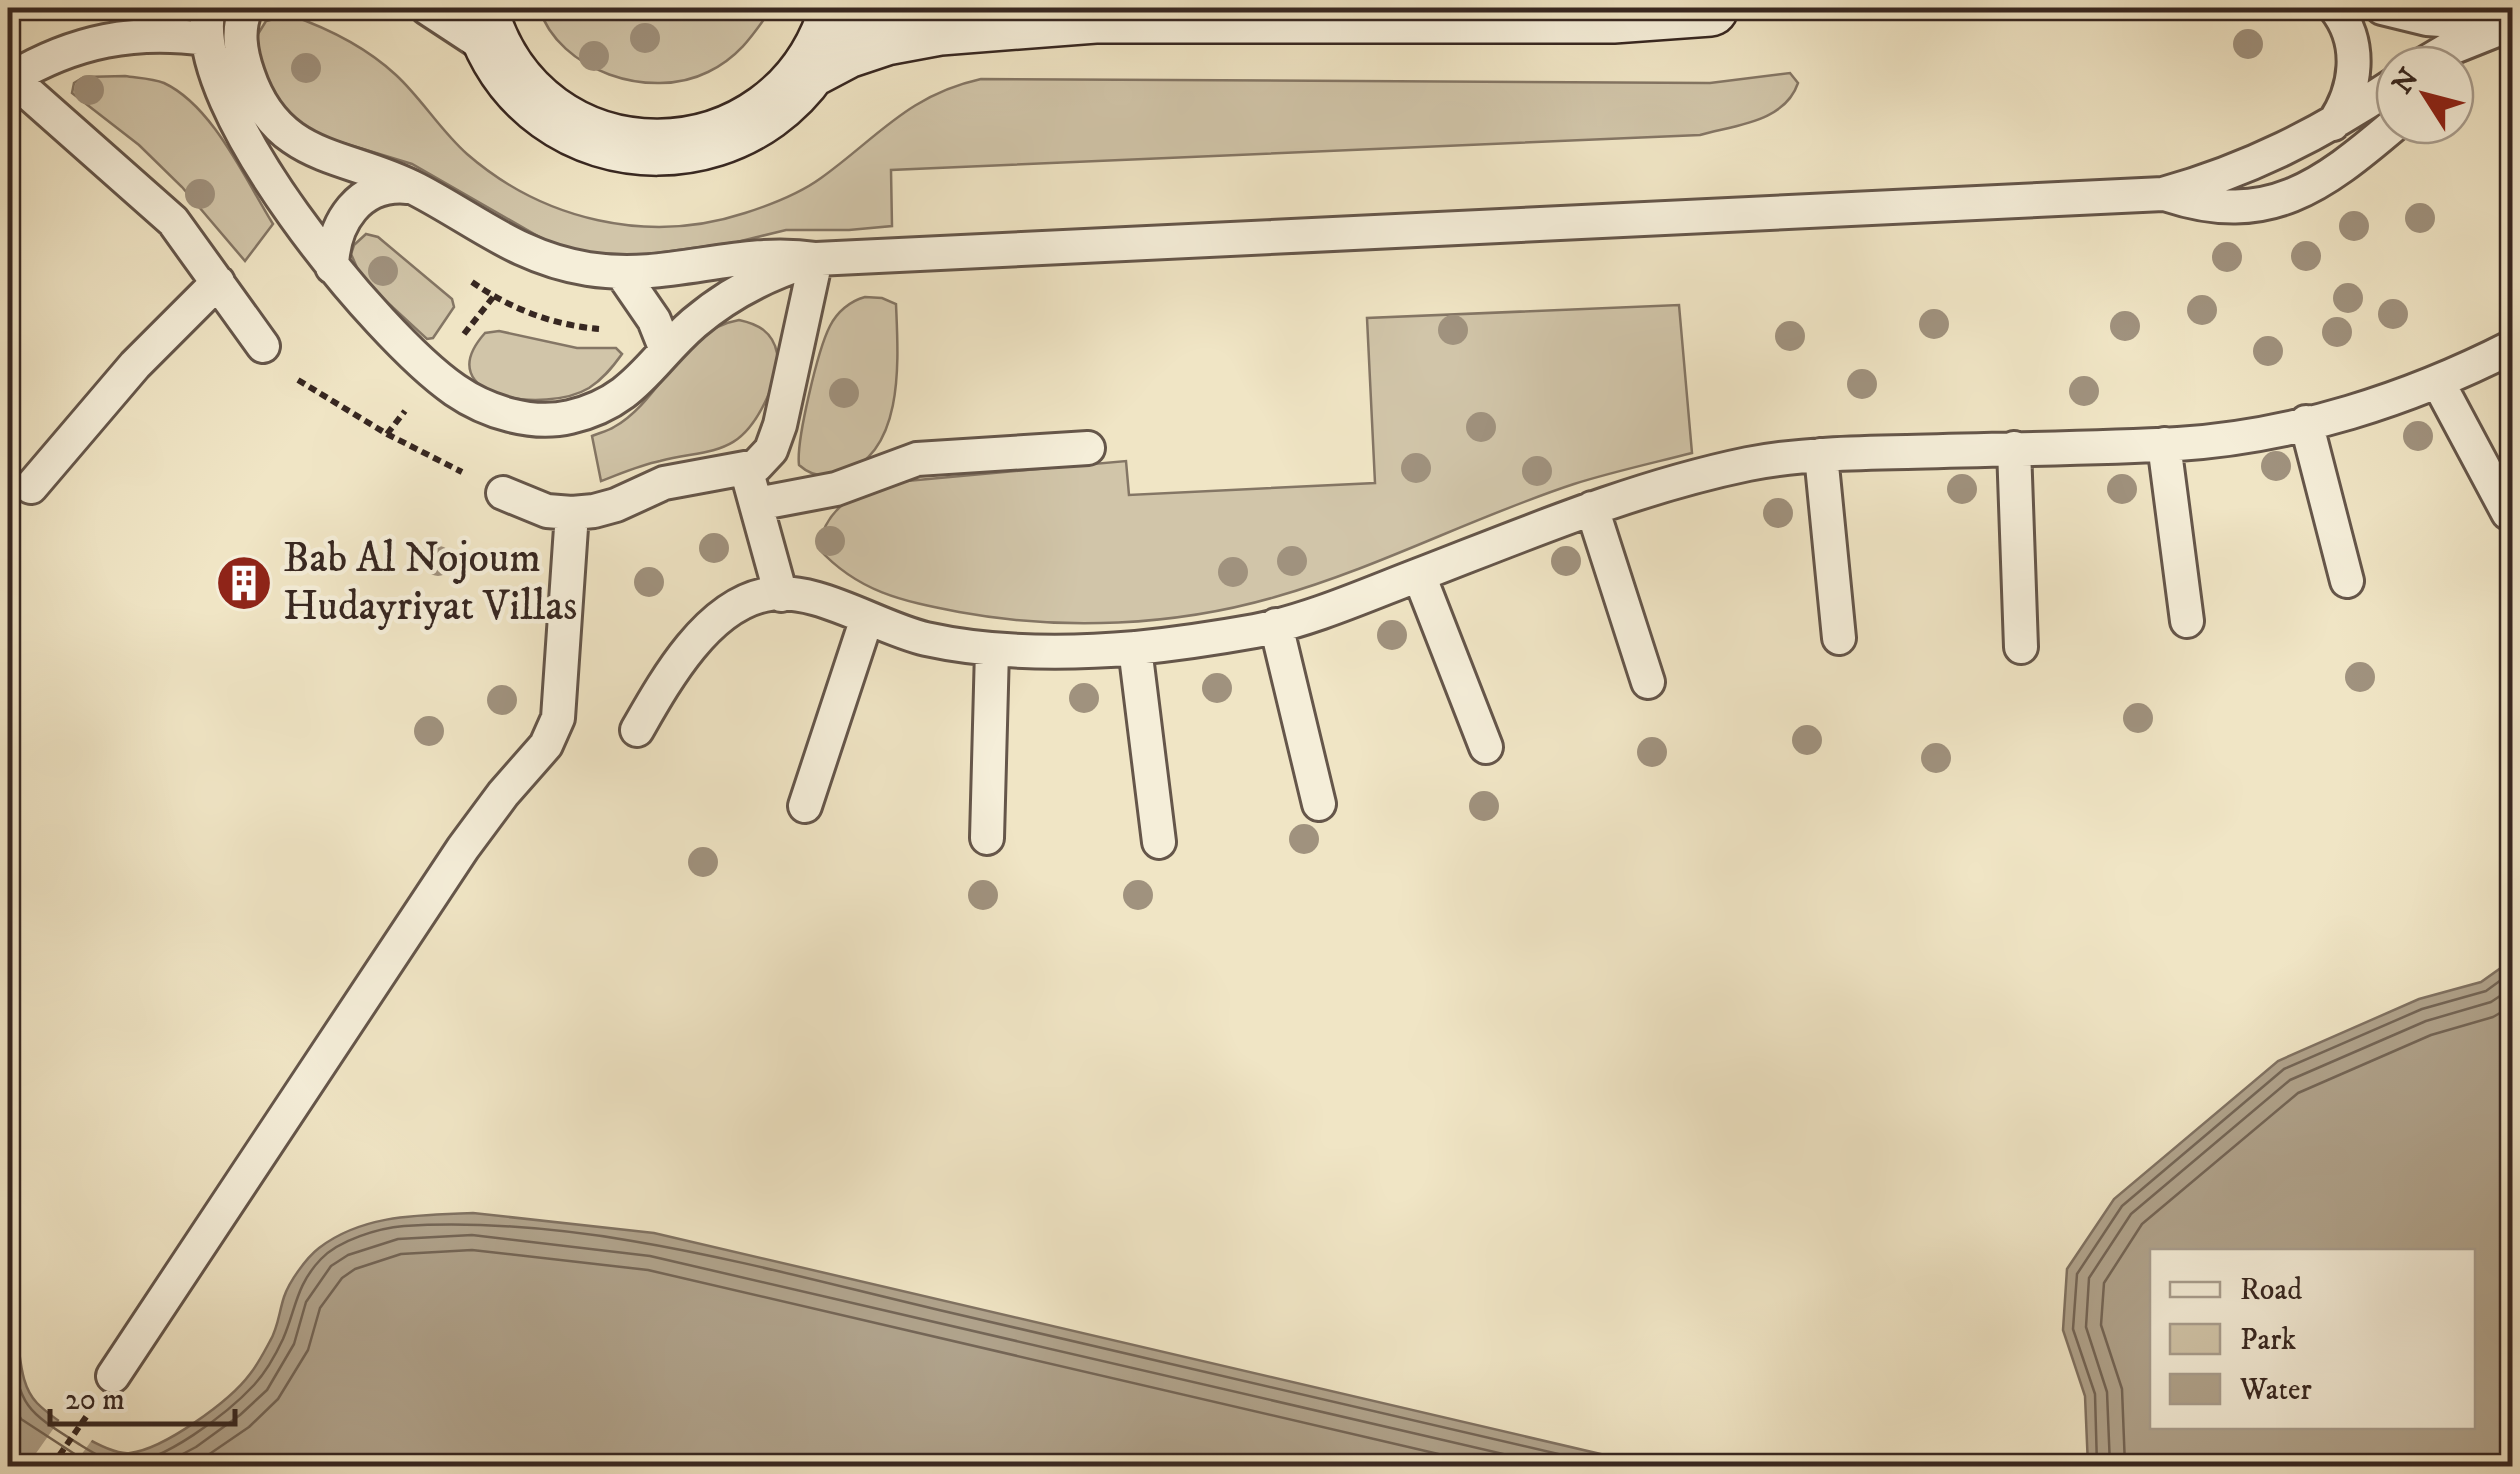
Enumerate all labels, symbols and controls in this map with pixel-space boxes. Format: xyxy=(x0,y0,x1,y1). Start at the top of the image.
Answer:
north arrow xyxy=(2375,45,2475,145)
text: N xyxy=(2385,62,2427,101)
place label: Bab Al Nojoum Hudayriyat Villas xyxy=(283,533,577,633)
building icon: Bab Al Nojoum Hudayriyat Villas xyxy=(214,553,274,613)
legend xyxy=(2150,1249,2475,1429)
text: Road xyxy=(2240,1272,2302,1309)
text: Park xyxy=(2240,1322,2296,1359)
scale bar xyxy=(50,1364,235,1426)
text: Water xyxy=(2239,1372,2312,1409)
text: 20 m xyxy=(65,1382,125,1419)

